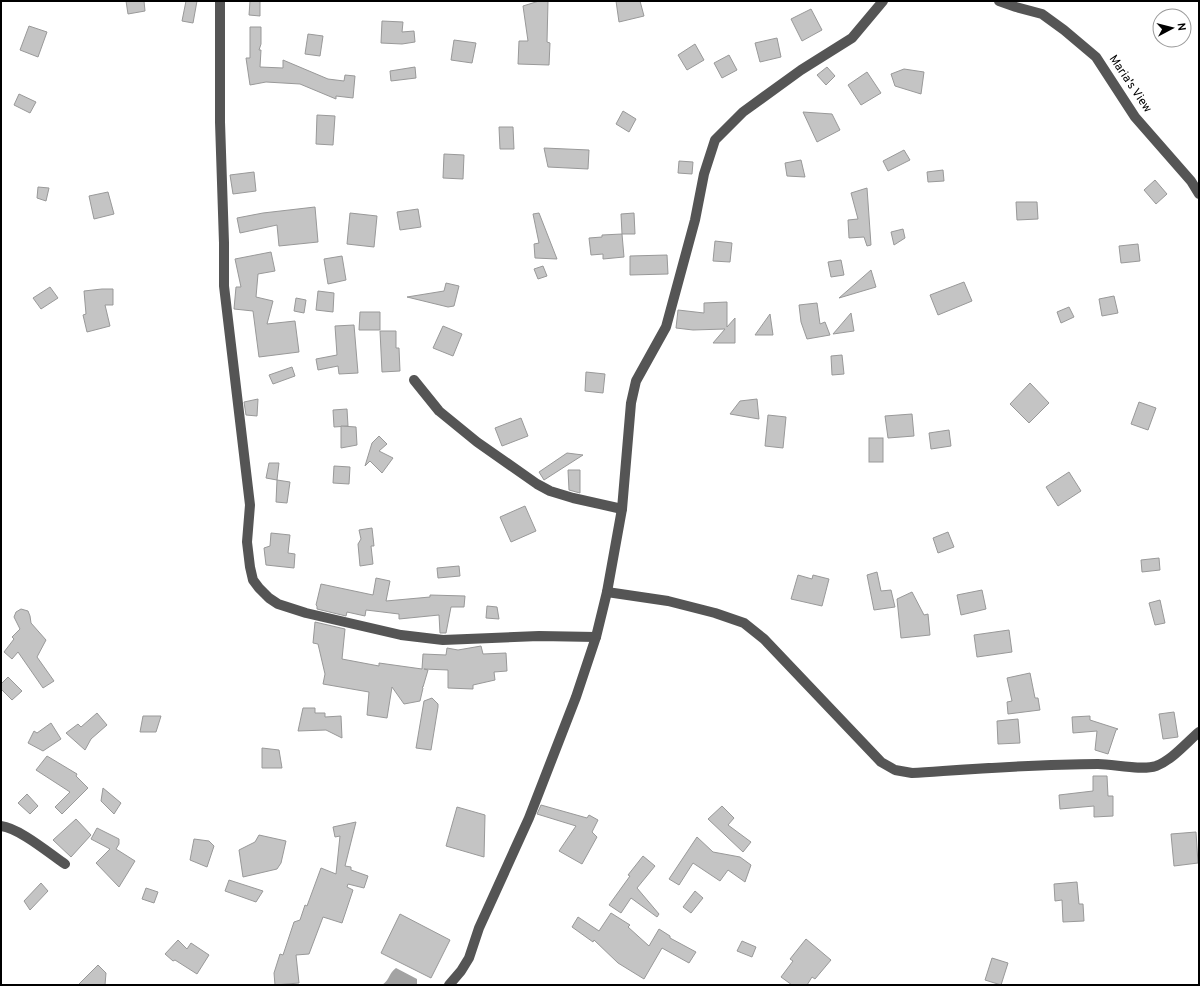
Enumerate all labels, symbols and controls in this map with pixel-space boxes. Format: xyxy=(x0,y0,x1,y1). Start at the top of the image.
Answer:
north arrow xyxy=(1152,8,1192,48)
text: N xyxy=(1174,22,1188,32)
street label: Maria's View xyxy=(1105,52,1155,116)

